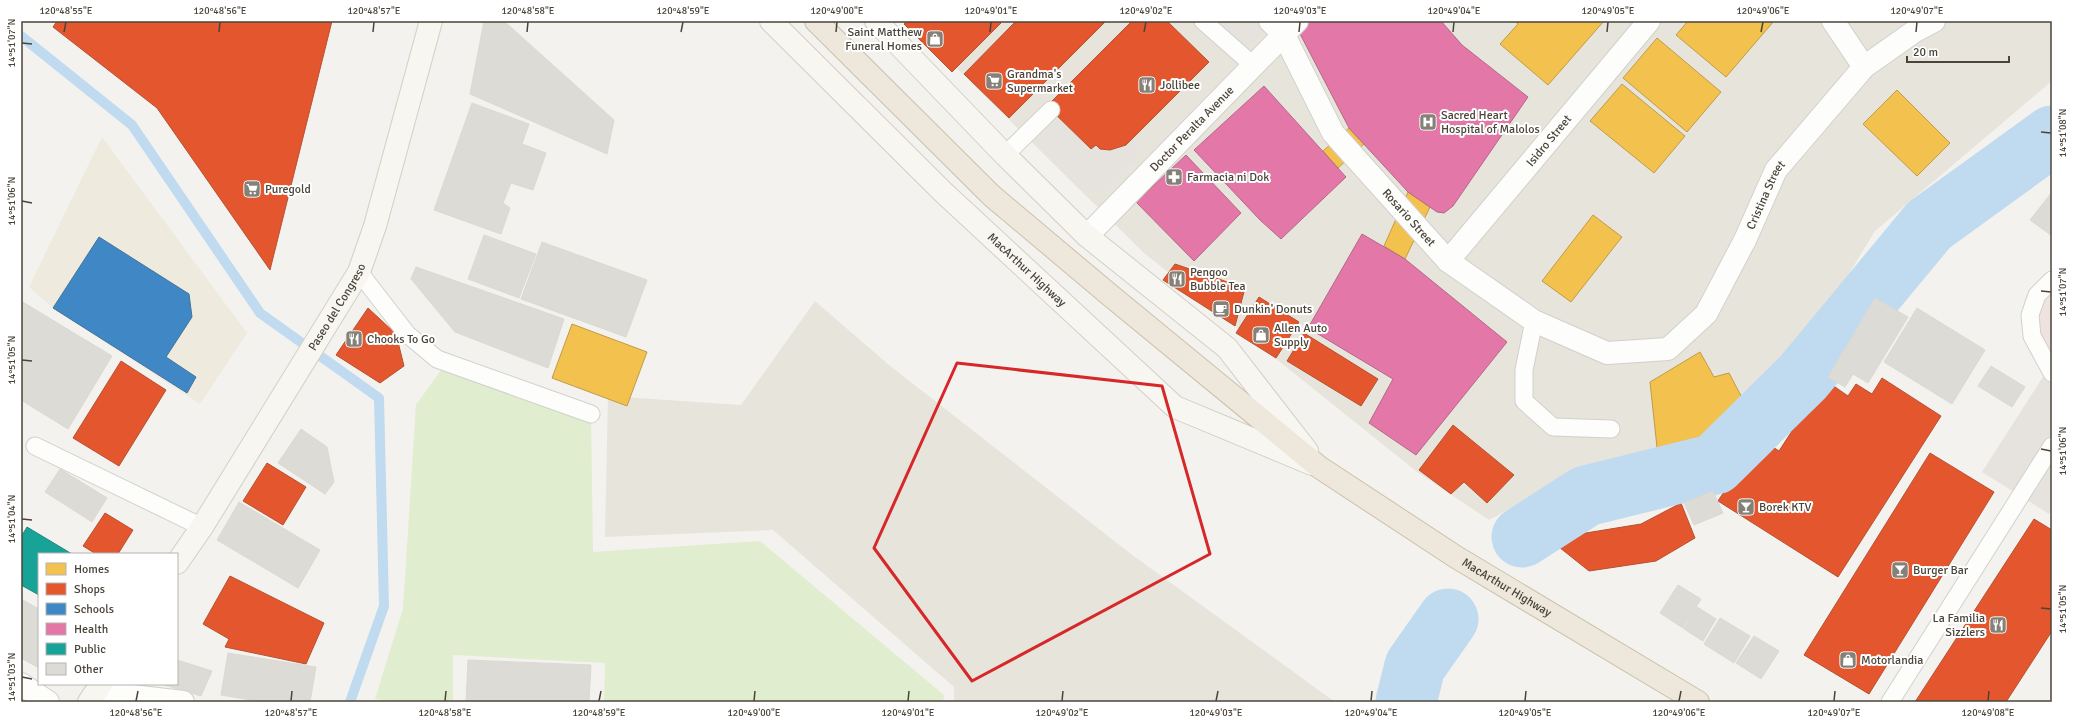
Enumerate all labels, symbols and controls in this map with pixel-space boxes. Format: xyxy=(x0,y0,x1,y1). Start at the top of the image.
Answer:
text: 120°48'55"E xyxy=(39,5,93,17)
text: 120°48'56"E xyxy=(193,5,247,17)
text: 120°48'57"E xyxy=(347,5,401,17)
text: 120°48'58"E xyxy=(501,5,555,17)
text: 120°48'59"E xyxy=(656,5,710,17)
text: 120°49'00"E xyxy=(810,5,864,17)
text: 120°49'01"E xyxy=(964,5,1018,17)
text: 120°49'02"E xyxy=(1119,5,1173,17)
text: 120°49'03"E xyxy=(1273,5,1327,17)
text: 120°49'04"E xyxy=(1427,5,1481,17)
text: 120°49'05"E xyxy=(1581,5,1635,17)
text: 120°49'06"E xyxy=(1736,5,1790,17)
text: 120°49'07"E xyxy=(1890,5,1944,17)
text: 14°51'07"N xyxy=(6,19,18,67)
place label: Saint Matthew Funeral Homes xyxy=(845,25,922,54)
shop icon: Saint Matthew Funeral Homes xyxy=(925,29,945,49)
scale bar xyxy=(1907,38,2009,64)
text: 20 m xyxy=(1913,45,1938,60)
place label: Grandma's Supermarket xyxy=(1007,67,1073,96)
supermarket icon: Grandma's Supermarket xyxy=(984,71,1004,91)
restaurant icon: Jollibee xyxy=(1137,75,1157,95)
place label: Jollibee xyxy=(1160,78,1200,93)
street label: Doctor Peralta Avenue xyxy=(1147,83,1237,175)
place label: Sacred Heart Hospital of Malolos xyxy=(1441,108,1540,137)
text: 14°51'08"N xyxy=(2057,109,2069,157)
hospital icon: Sacred Heart Hospital of Malolos xyxy=(1418,112,1438,132)
street label: Isidro Street xyxy=(1523,112,1575,170)
street label: Cristina Street xyxy=(1743,157,1788,232)
pharmacy icon: Farmacia ni Dok xyxy=(1164,167,1184,187)
place label: Farmacia ni Dok xyxy=(1187,170,1269,185)
text: 14°51'06"N xyxy=(6,177,18,225)
supermarket icon: Puregold xyxy=(242,179,262,199)
place label: Puregold xyxy=(265,182,311,197)
street label: Rosario Street xyxy=(1379,185,1439,250)
street label: MacArthur Highway xyxy=(984,230,1070,310)
street label: Paseo del Congreso xyxy=(305,262,369,353)
place label: Pengoo Bubble Tea xyxy=(1190,265,1246,294)
text: 14°51'07"N xyxy=(2057,268,2069,316)
restaurant icon: Pengoo Bubble Tea xyxy=(1167,269,1187,289)
cafe icon: Dunkin' Donuts xyxy=(1211,299,1231,319)
place label: Dunkin' Donuts xyxy=(1234,302,1312,317)
place label: Allen Auto Supply xyxy=(1274,321,1327,350)
shop icon: Allen Auto Supply xyxy=(1251,325,1271,345)
restaurant icon: Chooks To Go xyxy=(344,329,364,349)
place label: Chooks To Go xyxy=(367,332,435,347)
text: 14°51'05"N xyxy=(6,336,18,384)
text: 14°51'06"N xyxy=(2057,427,2069,475)
text: 14°51'04"N xyxy=(6,495,18,543)
bar icon: Borek KTV xyxy=(1736,497,1756,517)
place label: Borek KTV xyxy=(1759,500,1811,515)
legend xyxy=(38,553,178,685)
street label: MacArthur Highway xyxy=(1459,555,1555,620)
bar icon: Burger Bar xyxy=(1890,560,1910,580)
text: Homes xyxy=(74,562,109,577)
place label: Burger Bar xyxy=(1913,563,1969,578)
text: Shops xyxy=(74,582,105,597)
text: 14°51'05"N xyxy=(2057,585,2069,633)
text: Schools xyxy=(74,602,114,617)
place label: La Familia Sizzlers xyxy=(1933,611,1985,640)
restaurant icon: La Familia Sizzlers xyxy=(1988,615,2008,635)
text: Health xyxy=(74,622,108,637)
text: Public xyxy=(74,642,106,657)
shop icon: Motorlandia xyxy=(1838,650,1858,670)
text: 14°51'03"N xyxy=(6,653,18,701)
place label: Motorlandia xyxy=(1861,653,1923,668)
text: Other xyxy=(74,662,104,677)
text: 120°48'56"E xyxy=(109,707,163,719)
text: 120°48'57"E xyxy=(264,707,318,719)
text: 120°48'58"E xyxy=(418,707,472,719)
text: 120°48'59"E xyxy=(572,707,626,719)
text: 120°49'00"E xyxy=(727,707,781,719)
text: 120°49'01"E xyxy=(881,707,935,719)
text: 120°49'02"E xyxy=(1035,707,1089,719)
text: 120°49'03"E xyxy=(1189,707,1243,719)
text: 120°49'04"E xyxy=(1344,707,1398,719)
text: 120°49'05"E xyxy=(1498,707,1552,719)
text: 120°49'06"E xyxy=(1652,707,1706,719)
text: 120°49'07"E xyxy=(1807,707,1861,719)
text: 120°49'08"E xyxy=(1961,707,2015,719)

